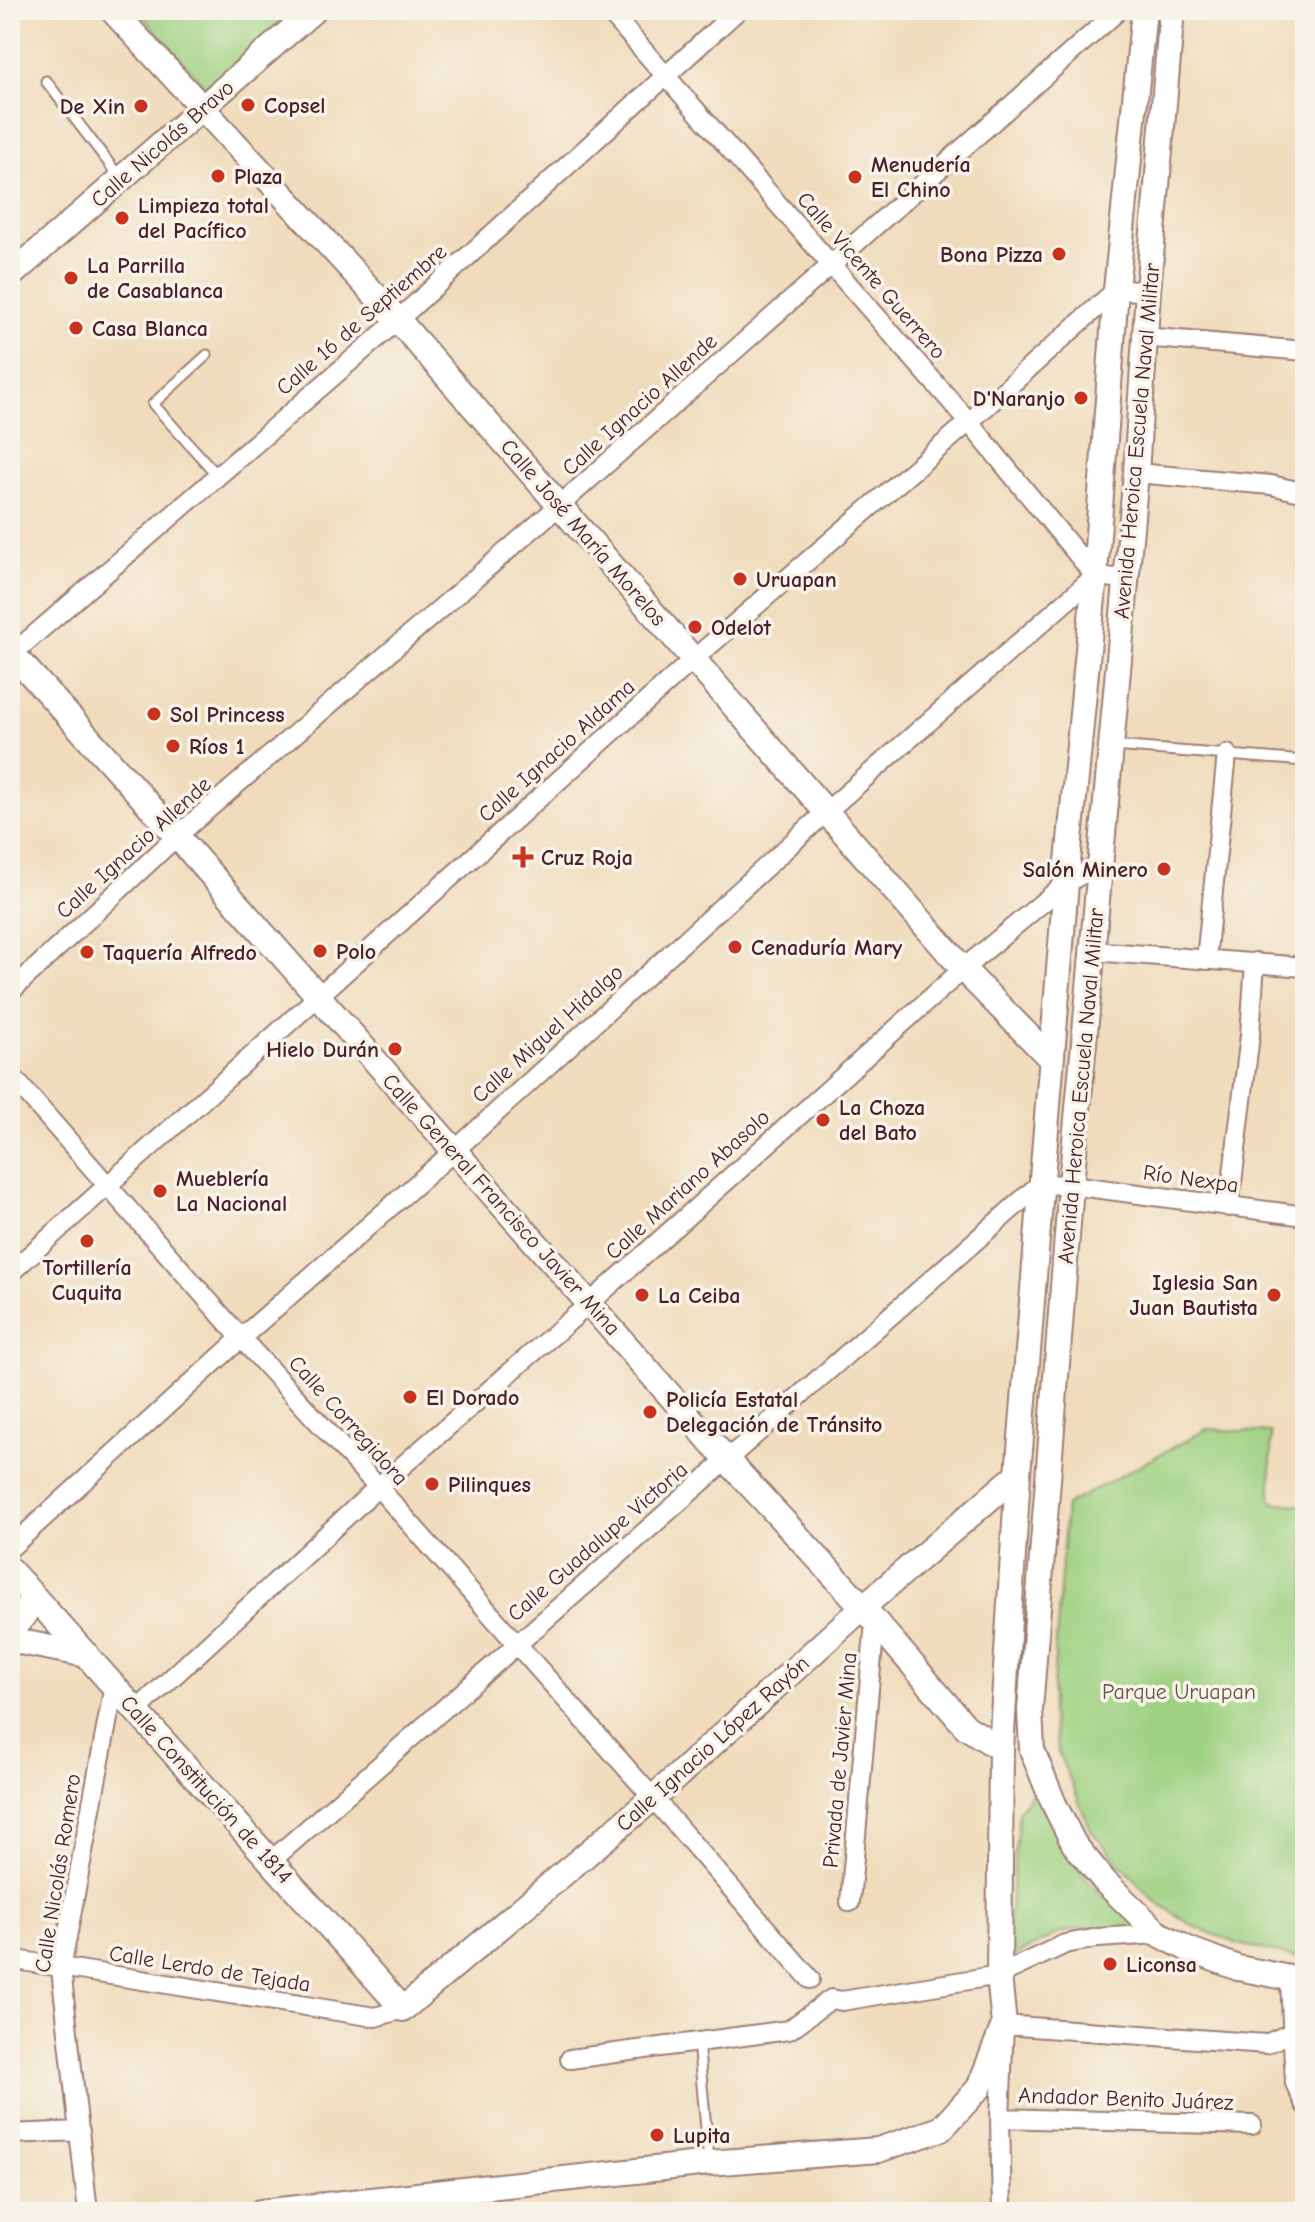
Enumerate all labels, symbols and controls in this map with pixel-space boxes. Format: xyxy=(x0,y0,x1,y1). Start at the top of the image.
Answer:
street label: Calle Nicolás Bravo xyxy=(86,75,239,213)
place label: Copsel xyxy=(264,93,325,119)
place label: De Xin xyxy=(60,94,125,120)
marker: Copsel xyxy=(239,96,257,114)
marker: De Xin xyxy=(132,97,150,115)
place label: Menudería El Chino xyxy=(871,152,971,203)
place label: Plaza xyxy=(234,164,283,190)
marker: Plaza xyxy=(209,167,227,185)
marker: Menudería El Chino xyxy=(846,168,864,186)
street label: Calle Vicente Guerrero xyxy=(791,187,951,365)
place label: Limpieza total del Pacífico xyxy=(138,193,269,244)
marker: Limpieza total del Pacífico xyxy=(113,209,131,227)
street label: Calle 16 de Septiembre xyxy=(271,239,452,401)
place label: Bona Pizza xyxy=(940,242,1043,268)
marker: Bona Pizza xyxy=(1050,245,1068,263)
place label: La Parrilla de Casablanca xyxy=(87,253,223,304)
street label: Avenida Heroica Escuela Naval Militar xyxy=(1108,262,1166,620)
marker: La Parrilla de Casablanca xyxy=(62,269,80,287)
place label: Casa Blanca xyxy=(92,316,208,342)
marker: Casa Blanca xyxy=(67,319,85,337)
street label: Calle Ignacio Allende xyxy=(557,328,723,481)
place label: D'Naranjo xyxy=(973,386,1065,412)
marker: D'Naranjo xyxy=(1072,389,1090,407)
street label: Calle José María Morelos xyxy=(495,434,671,631)
place label: Uruapan xyxy=(756,567,837,593)
marker: Uruapan xyxy=(731,570,749,588)
place label: Odelot xyxy=(711,615,772,641)
marker: Odelot xyxy=(686,618,704,636)
street label: Calle Ignacio Aldama xyxy=(473,674,640,828)
place label: Sol Princess xyxy=(170,702,285,728)
marker: Sol Princess xyxy=(145,705,163,723)
place label: Ríos 1 xyxy=(189,734,244,760)
marker: Ríos 1 xyxy=(164,737,182,755)
street label: Calle Ignacio Allende xyxy=(51,771,217,924)
place label: Cruz Roja xyxy=(541,845,633,871)
marker: Cruz Roja xyxy=(512,846,534,868)
place label: Salón Minero xyxy=(1023,857,1148,883)
marker: Salón Minero xyxy=(1155,860,1173,878)
street label: Avenida Heroica Escuela Naval Militar xyxy=(1052,907,1110,1265)
place label: Cenaduría Mary xyxy=(751,935,903,961)
marker: Cenaduría Mary xyxy=(726,938,744,956)
place label: Polo xyxy=(336,939,376,965)
place label: Taquería Alfredo xyxy=(103,940,257,966)
marker: Polo xyxy=(311,942,329,960)
marker: Taquería Alfredo xyxy=(78,943,96,961)
street label: Calle Miguel Hidalgo xyxy=(467,959,629,1108)
place label: Hielo Durán xyxy=(266,1037,379,1063)
marker: Hielo Durán xyxy=(386,1040,404,1058)
street label: Calle General Francisco Javier Mina xyxy=(377,1068,626,1341)
place label: La Choza del Bato xyxy=(839,1095,925,1146)
street label: Calle Mariano Abasolo xyxy=(600,1104,775,1265)
marker: La Choza del Bato xyxy=(814,1111,832,1129)
street label: Río Nexpa xyxy=(1141,1159,1240,1199)
place label: Mueblería La Nacional xyxy=(176,1166,287,1217)
marker: Mueblería La Nacional xyxy=(151,1182,169,1200)
marker: Tortillería Cuquita xyxy=(78,1232,96,1250)
place label: Tortillería Cuquita xyxy=(42,1255,132,1306)
place label: Iglesia San Juan Bautista xyxy=(1129,1270,1258,1321)
place label: La Ceiba xyxy=(658,1283,740,1309)
marker: La Ceiba xyxy=(633,1286,651,1304)
marker: Iglesia San Juan Bautista xyxy=(1265,1286,1283,1304)
street label: Calle Corregidora xyxy=(283,1350,413,1491)
place label: El Dorado xyxy=(426,1385,519,1411)
place label: Policía Estatal Delegación de Tránsito xyxy=(666,1387,882,1438)
marker: El Dorado xyxy=(401,1388,419,1406)
marker: Policía Estatal Delegación de Tránsito xyxy=(641,1403,659,1421)
street label: Calle Guadalupe Victoria xyxy=(502,1456,693,1627)
place label: Pilinques xyxy=(448,1472,531,1498)
marker: Pilinques xyxy=(423,1475,441,1493)
street label: Calle Ignacio López Rayón xyxy=(611,1650,814,1837)
street label: Privada de Javier Mina xyxy=(818,1651,862,1869)
park label: Parque Uruapan xyxy=(1102,1679,1256,1705)
street label: Calle Constitución de 1814 xyxy=(115,1690,298,1889)
street label: Calle Nicolás Romero xyxy=(29,1772,87,1974)
street label: Calle Lerdo de Tejada xyxy=(107,1940,312,1998)
place label: Liconsa xyxy=(1126,1952,1197,1978)
marker: Liconsa xyxy=(1101,1955,1119,1973)
street label: Andador Benito Juárez xyxy=(1018,2082,1234,2116)
place label: Lupita xyxy=(673,2123,730,2149)
marker: Lupita xyxy=(648,2126,666,2144)

